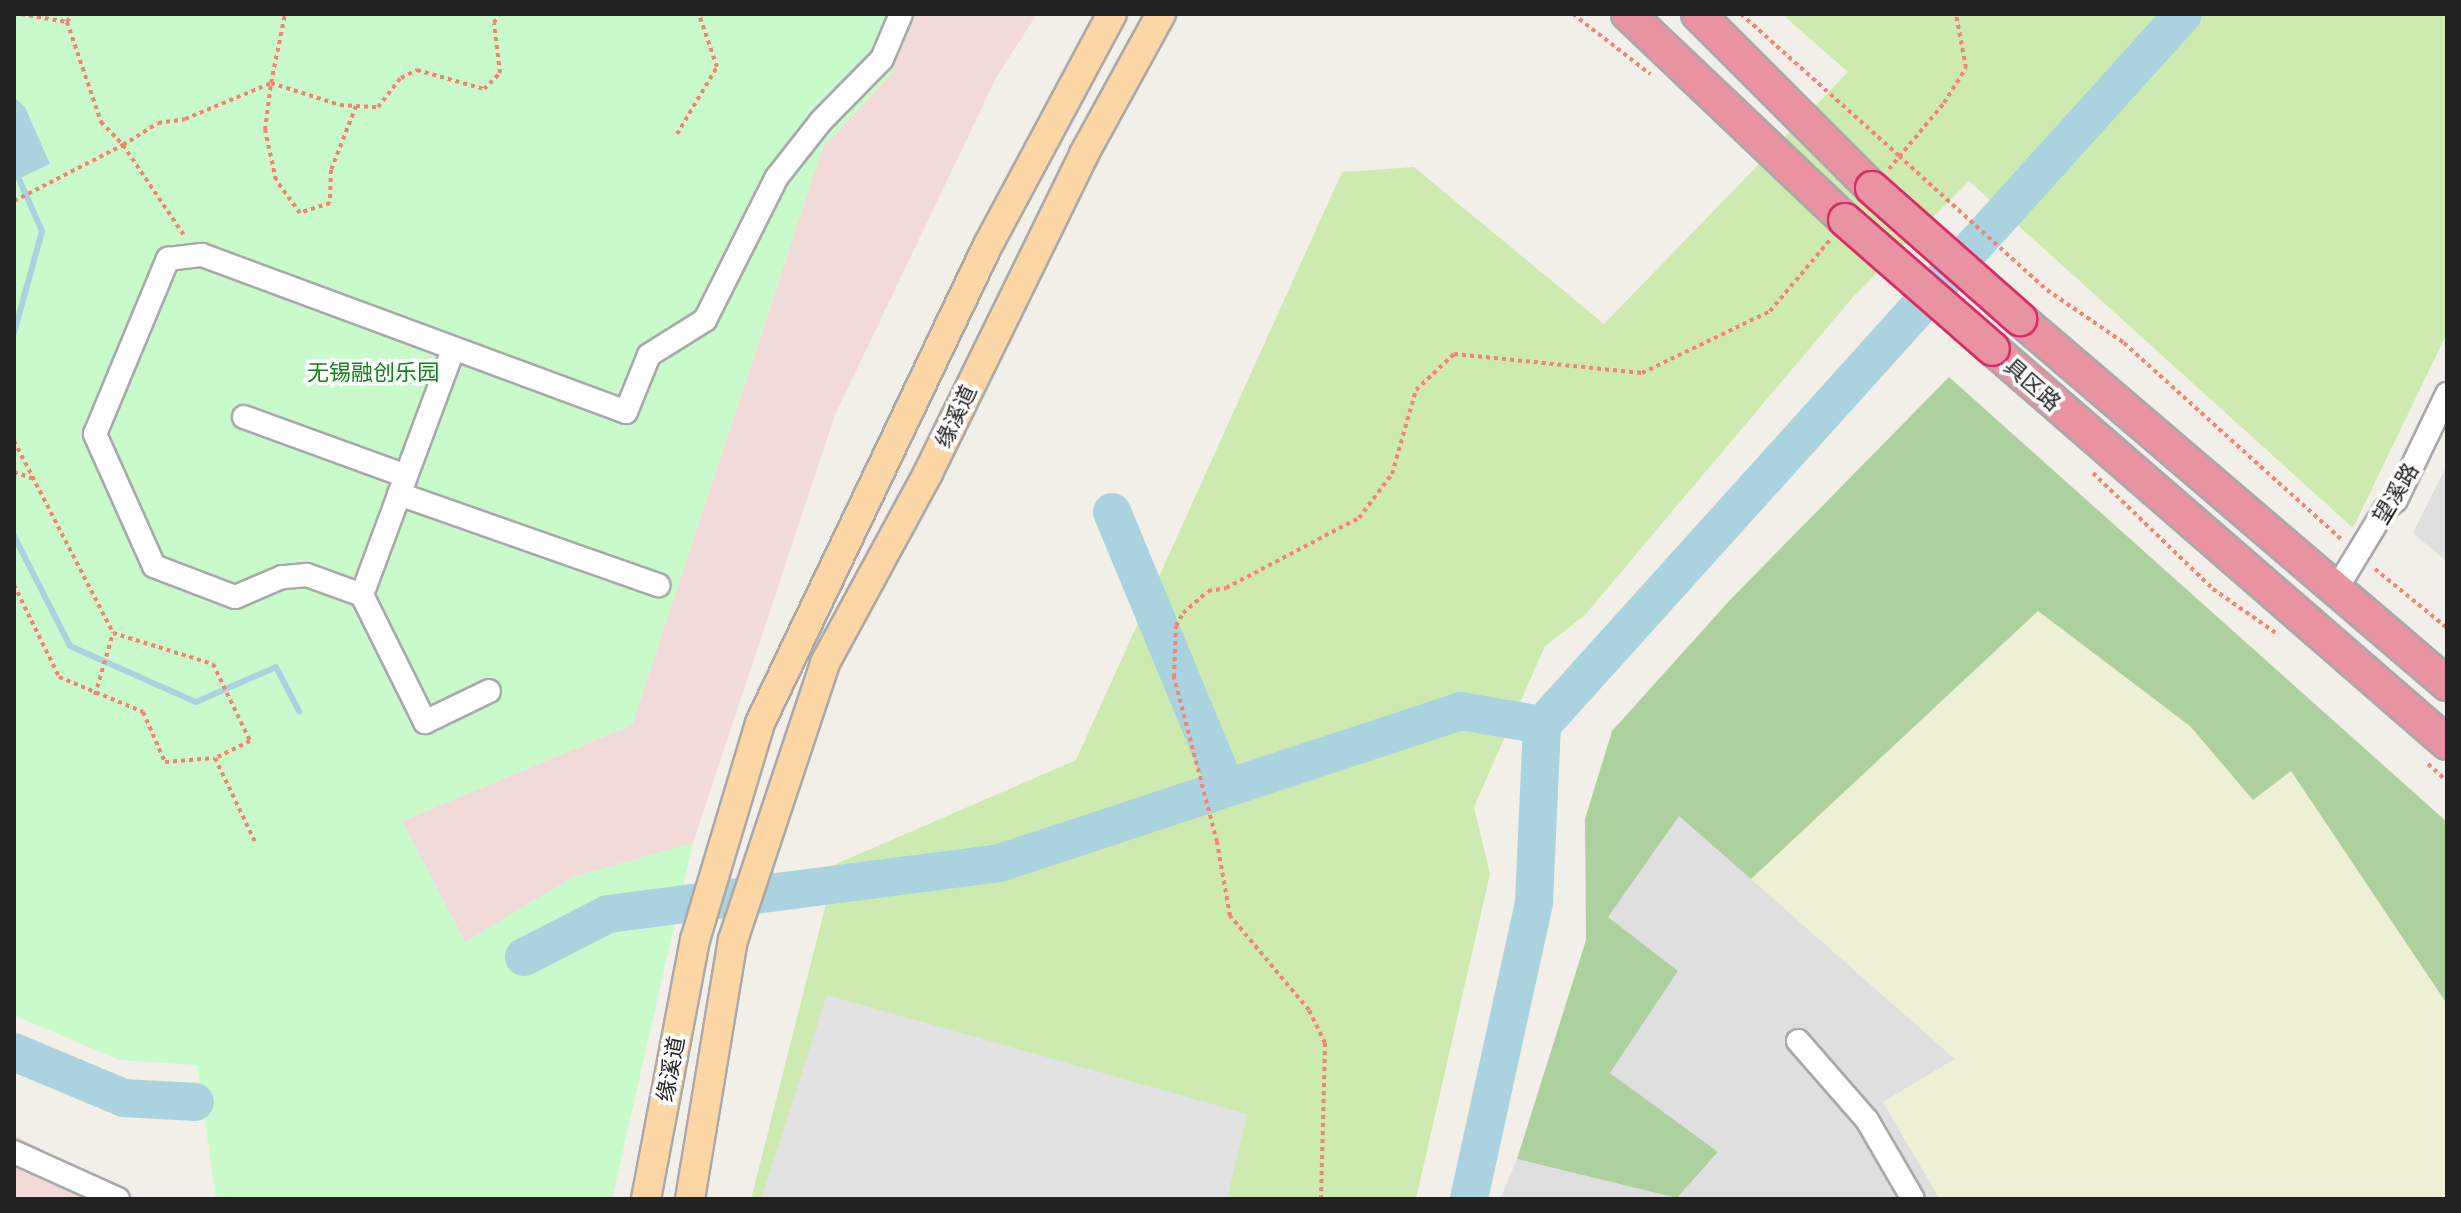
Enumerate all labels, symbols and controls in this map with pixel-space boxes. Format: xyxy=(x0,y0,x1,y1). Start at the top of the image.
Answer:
street label: 具区路 xyxy=(1999,352,2067,416)
park label: 无锡融创乐园 xyxy=(307,359,439,385)
street label: 缘溪道 xyxy=(929,381,981,451)
street label: 望溪路 xyxy=(2367,458,2423,528)
street label: 缘溪道 xyxy=(651,1034,689,1104)

